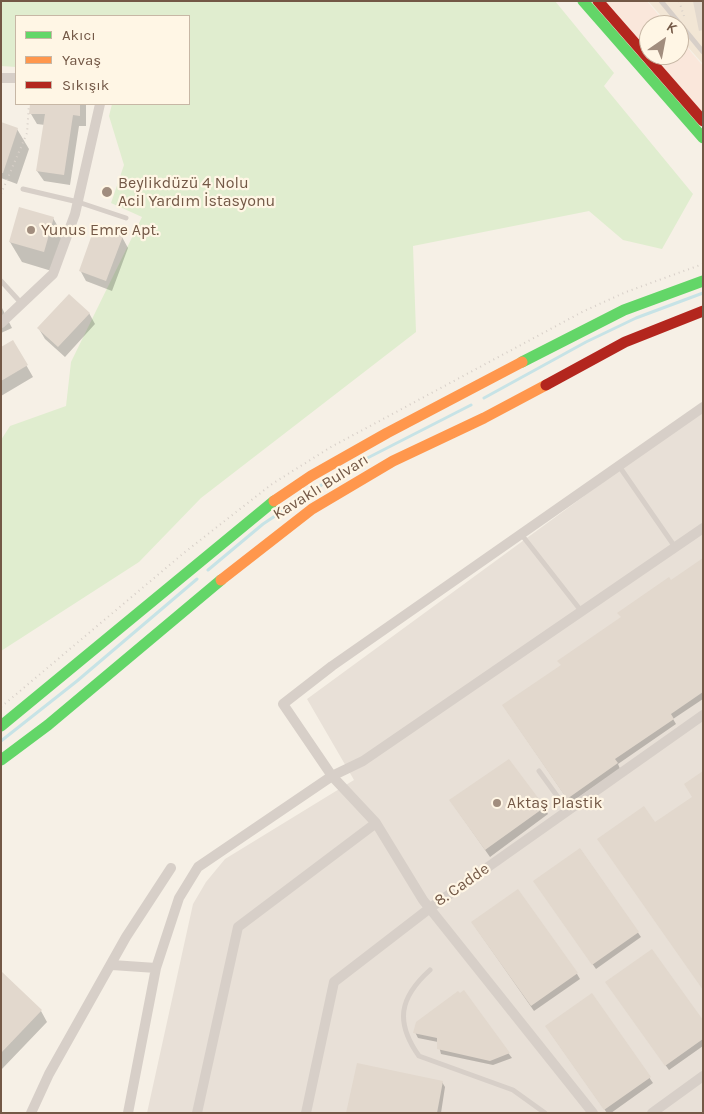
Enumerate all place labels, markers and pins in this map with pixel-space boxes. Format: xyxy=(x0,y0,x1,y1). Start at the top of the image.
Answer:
place label: Beylikdüzü 4 Nolu Acil Yardım İstasyonu xyxy=(118,173,275,211)
marker: Beylikdüzü 4 Nolu Acil Yardım İstasyonu xyxy=(100,185,114,199)
place label: Yunus Emre Apt. xyxy=(41,220,159,240)
marker: Yunus Emre Apt. xyxy=(25,224,37,236)
place label: Aktaş Plastik xyxy=(507,793,603,813)
marker: Aktaş Plastik xyxy=(491,797,503,809)

